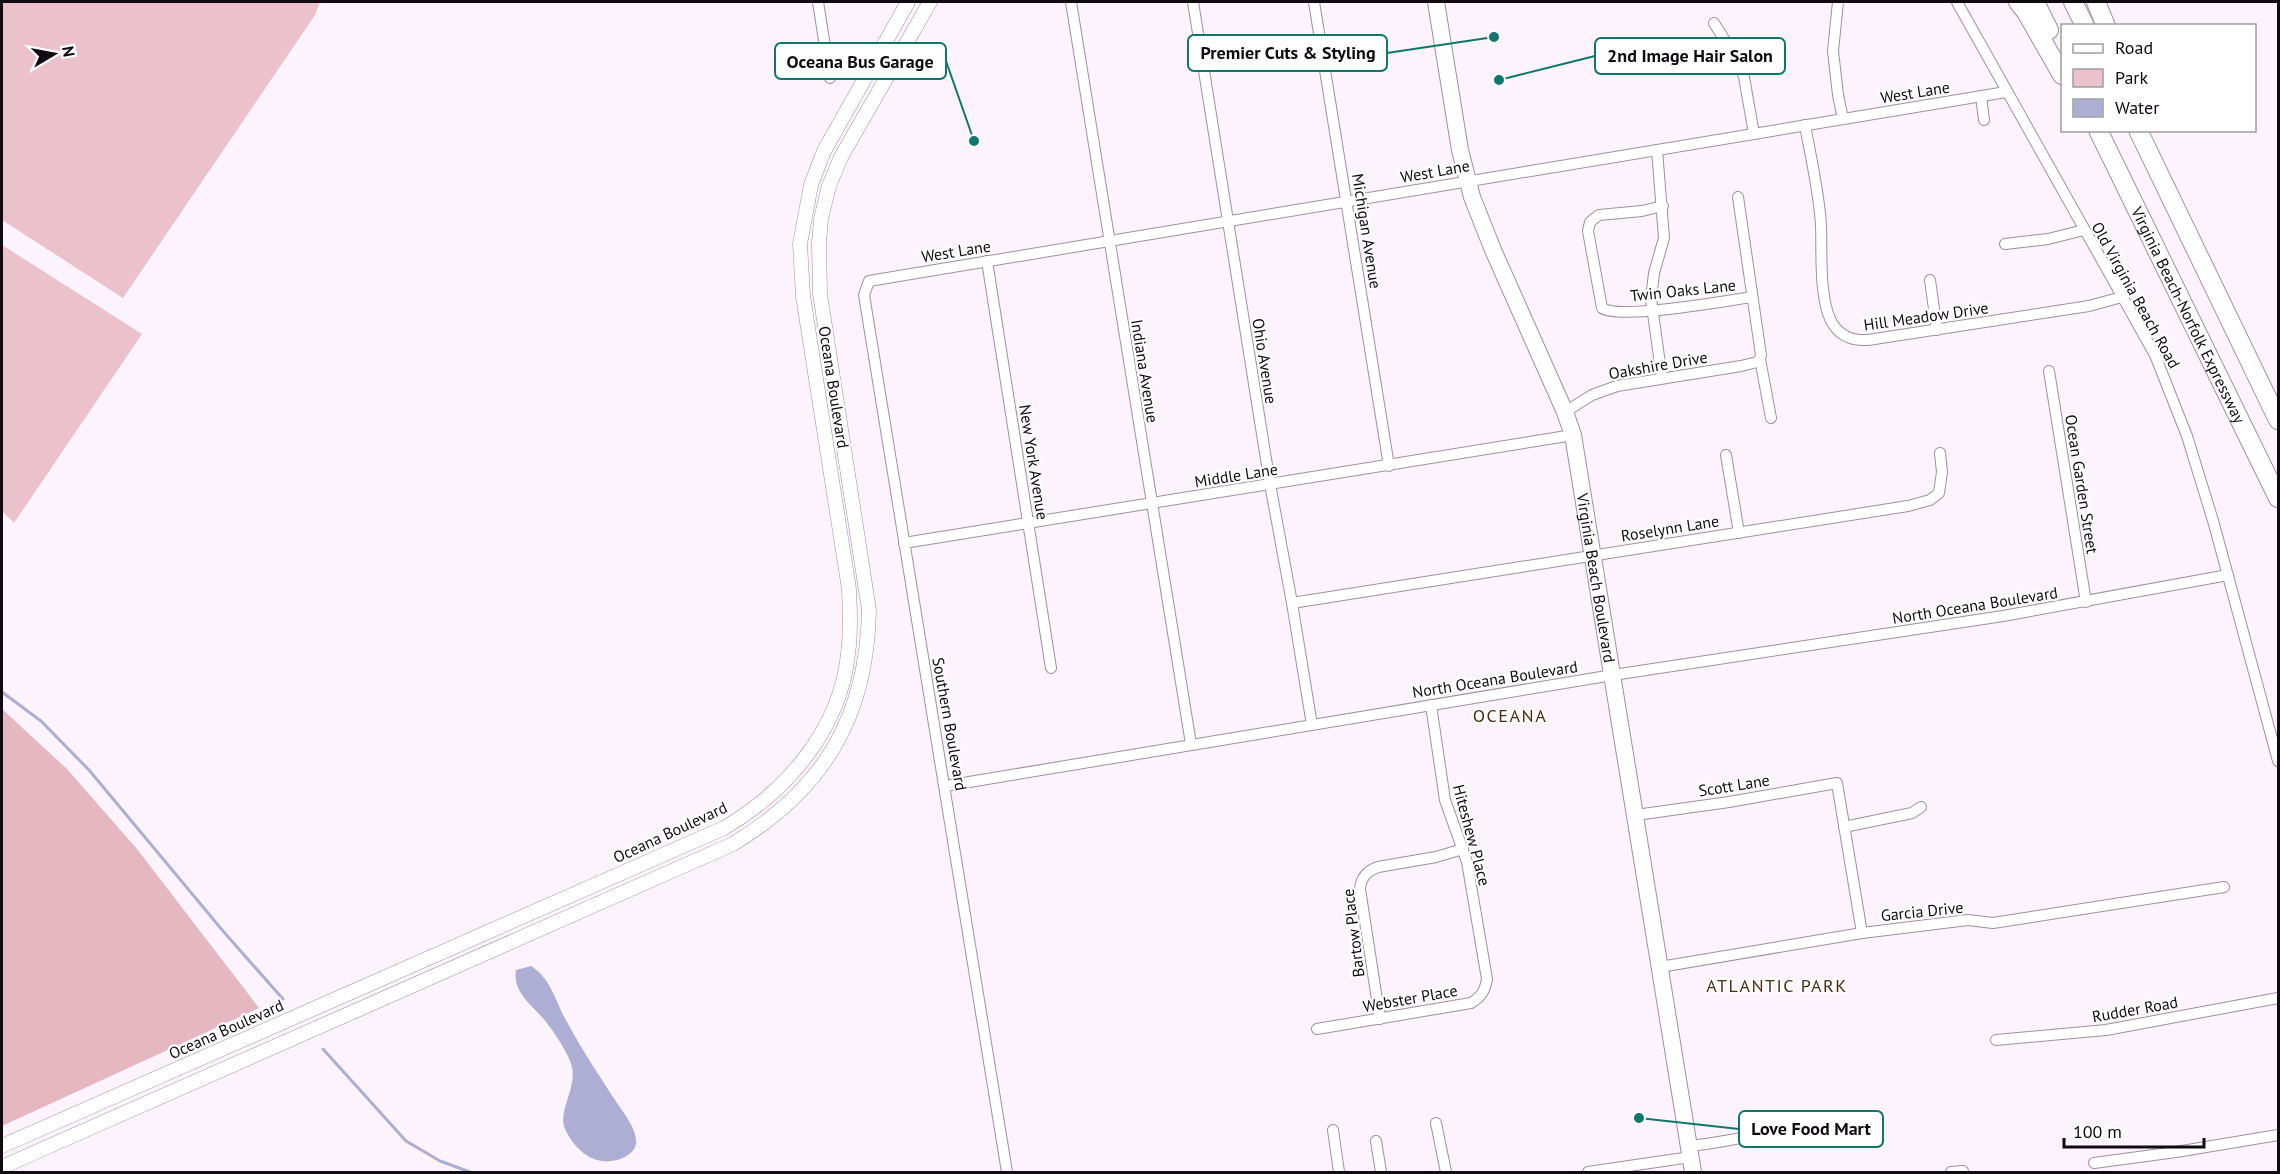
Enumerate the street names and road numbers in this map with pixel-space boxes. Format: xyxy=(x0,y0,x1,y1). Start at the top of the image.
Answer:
street label: West Lane xyxy=(1879,77,1951,107)
street label: West Lane xyxy=(1399,155,1471,187)
street label: Michigan Avenue xyxy=(1348,172,1386,290)
street label: Virginia Beach-Norfolk Expressway xyxy=(2127,203,2250,427)
street label: Old Virginia Beach Road xyxy=(2087,218,2185,372)
street label: West Lane xyxy=(920,236,992,266)
street label: Twin Oaks Lane xyxy=(1629,275,1737,305)
street label: Hill Meadow Drive xyxy=(1862,297,1990,335)
street label: Ohio Avenue xyxy=(1248,317,1282,405)
street label: Indiana Avenue xyxy=(1127,318,1163,424)
street label: Oceana Boulevard xyxy=(814,324,854,450)
street label: Oakshire Drive xyxy=(1607,346,1709,384)
street label: New York Avenue xyxy=(1015,403,1053,521)
street label: Ocean Garden Street xyxy=(2061,413,2103,556)
street label: Middle Lane xyxy=(1193,459,1279,491)
street label: Virginia Beach Boulevard xyxy=(1572,491,1620,664)
street label: Roselynn Lane xyxy=(1620,510,1720,546)
street label: North Oceana Boulevard xyxy=(1891,582,2059,628)
street label: Southern Boulevard xyxy=(928,656,972,792)
street label: North Oceana Boulevard xyxy=(1411,656,1579,702)
street label: Scott Lane xyxy=(1697,770,1771,800)
street label: Hiteshew Place xyxy=(1449,782,1495,888)
street label: Oceana Boulevard xyxy=(610,797,730,867)
street label: Bartow Place xyxy=(1338,888,1368,978)
street label: Garcia Drive xyxy=(1880,897,1964,925)
street label: Webster Place xyxy=(1361,980,1459,1016)
street label: Rudder Road xyxy=(2090,992,2180,1026)
street label: Oceana Boulevard xyxy=(166,995,286,1063)

